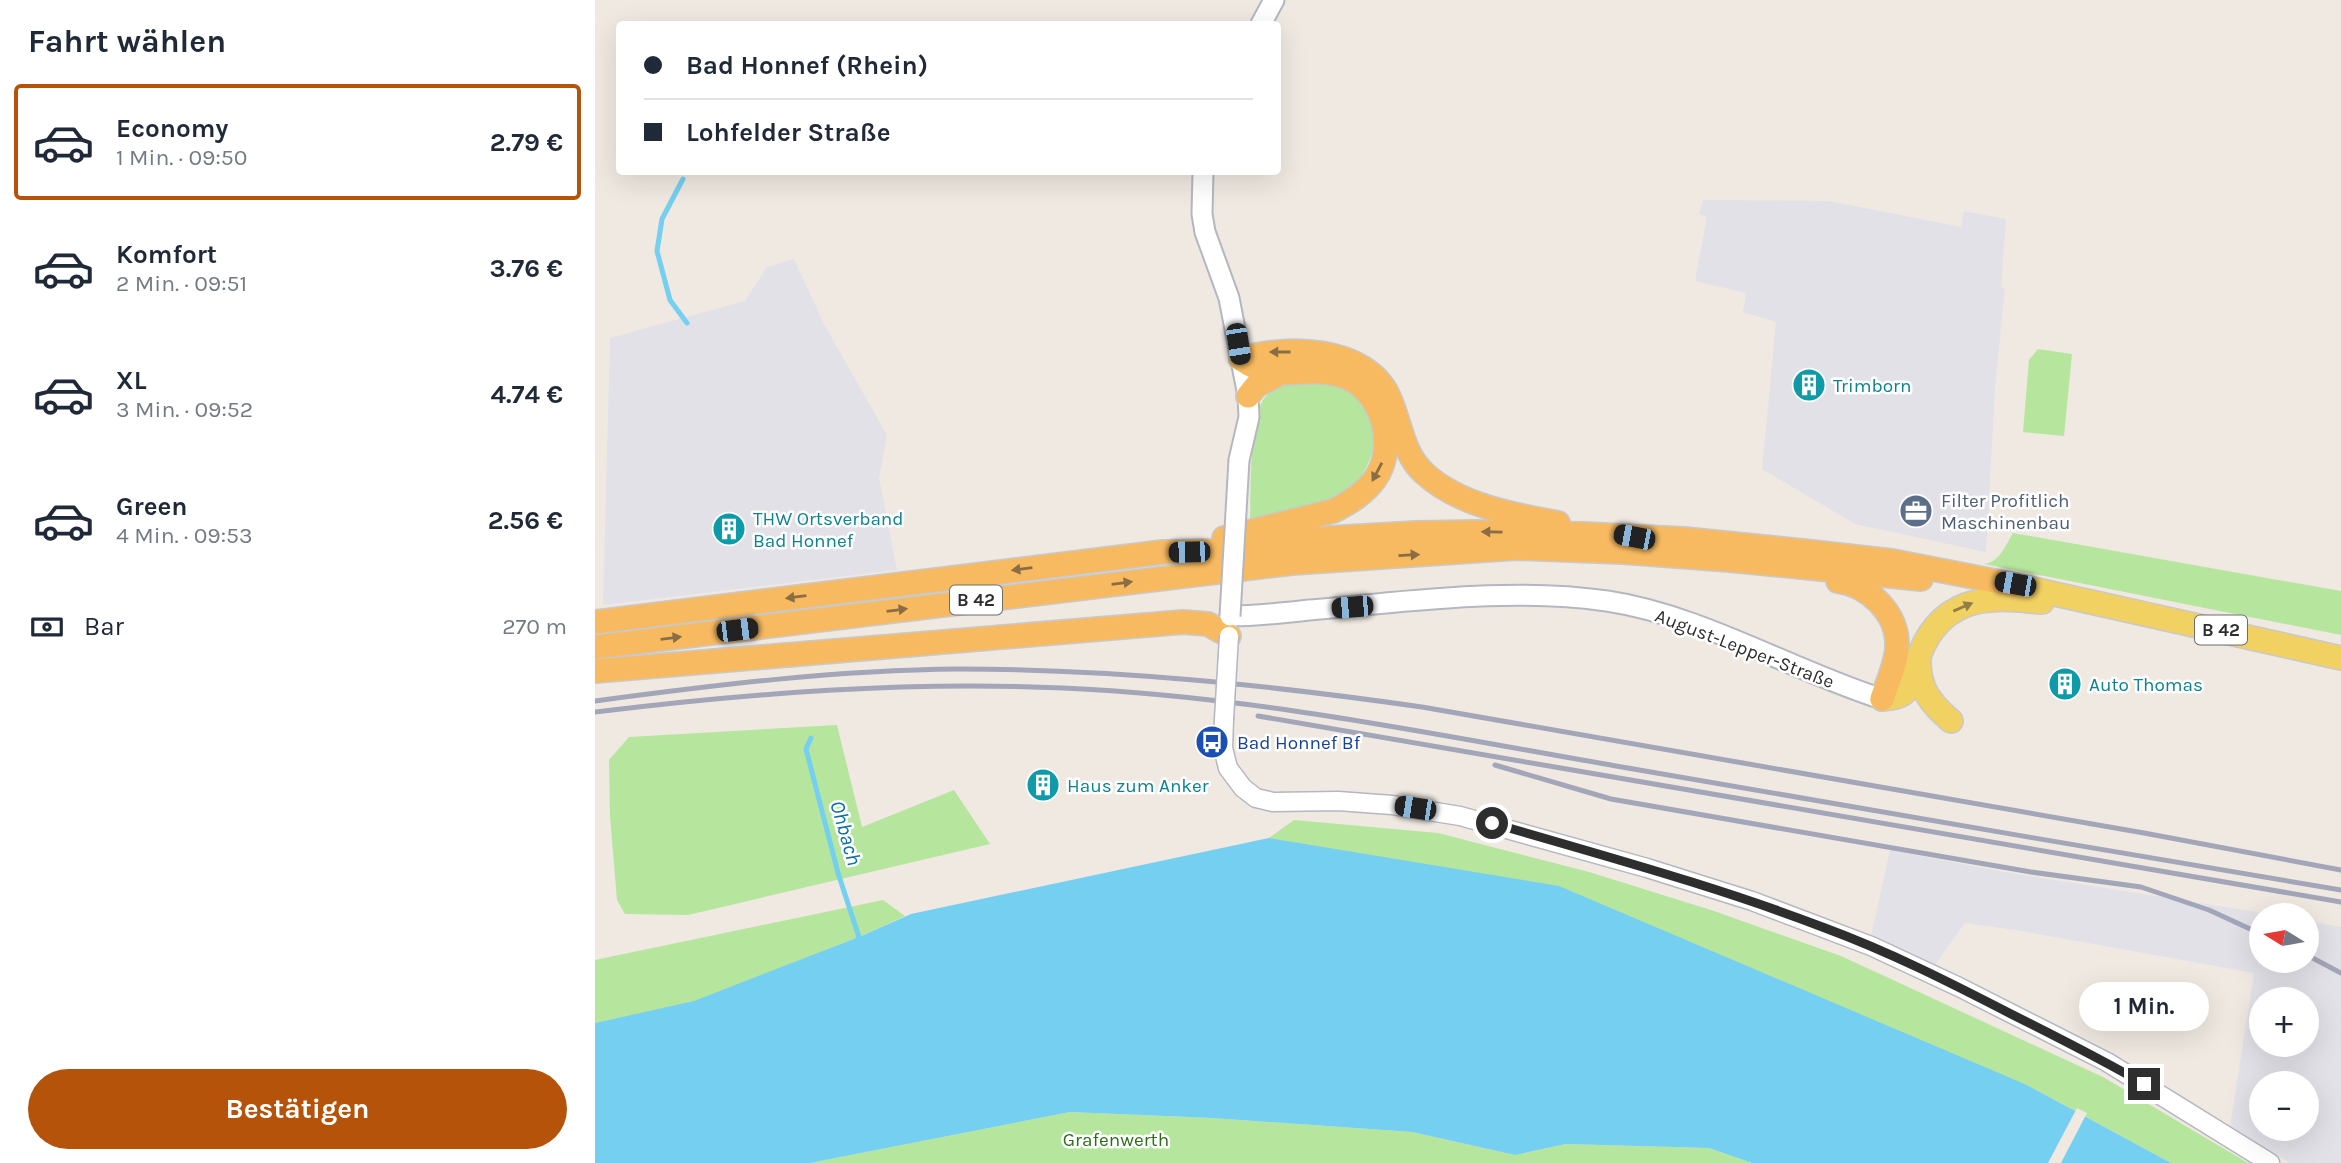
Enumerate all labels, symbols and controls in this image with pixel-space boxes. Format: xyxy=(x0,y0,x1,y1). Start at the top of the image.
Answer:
text: Fahrt wählen xyxy=(28,23,226,60)
text: Bad Honnef (Rhein) xyxy=(686,50,928,81)
icon: car xyxy=(32,111,95,174)
text: Economy xyxy=(116,113,228,144)
text: Lohfelder Straße xyxy=(686,117,890,148)
text: 2.79 € xyxy=(490,127,563,158)
text: 1 Min. · 09:50 xyxy=(116,144,247,171)
icon: car xyxy=(32,237,95,300)
text: Komfort xyxy=(116,239,217,270)
text: 3.76 € xyxy=(489,253,563,284)
text: 2 Min. · 09:51 xyxy=(116,270,247,297)
car xyxy=(1225,322,1252,366)
one-way arrow xyxy=(1268,346,1290,358)
icon: car xyxy=(32,363,95,426)
text: XL xyxy=(116,365,147,396)
building icon: Trimborn xyxy=(1790,366,1828,404)
place label: Trimborn xyxy=(1833,375,1911,397)
text: 4.74 € xyxy=(490,379,563,410)
text: 3 Min. · 09:52 xyxy=(116,396,253,423)
one-way arrow xyxy=(1371,463,1383,482)
icon: car xyxy=(32,489,95,552)
place label: Filter Profitlich Maschinenbau xyxy=(1941,490,2070,534)
text: Green xyxy=(116,491,188,522)
office icon: Filter Profitlich Maschinenbau xyxy=(1897,492,1935,530)
text: 2.56 € xyxy=(488,505,563,536)
place label: THW Ortsverband Bad Honnef xyxy=(753,508,904,552)
building icon: THW Ortsverband Bad Honnef xyxy=(710,510,748,548)
text: 4 Min. · 09:53 xyxy=(116,522,253,549)
car xyxy=(1612,523,1657,551)
one-way arrow xyxy=(1481,526,1503,538)
car xyxy=(1168,541,1211,563)
one-way arrow xyxy=(1399,549,1421,560)
one-way arrow xyxy=(1011,564,1033,575)
car xyxy=(1993,570,2038,598)
one-way arrow xyxy=(1112,577,1134,588)
road number: B 42 xyxy=(950,586,1002,614)
one-way arrow xyxy=(785,592,807,603)
car xyxy=(1331,595,1374,619)
one-way arrow xyxy=(1953,601,1973,613)
one-way arrow xyxy=(886,605,908,616)
street label: August-Lepper-Straße xyxy=(1652,605,1837,693)
icon: cash xyxy=(28,608,66,646)
text: Bar xyxy=(84,611,124,642)
text: 270 m xyxy=(502,613,567,640)
road number: B 42 xyxy=(2195,616,2247,644)
car xyxy=(715,617,760,643)
one-way arrow xyxy=(660,632,682,643)
building icon: Auto Thomas xyxy=(2046,665,2084,703)
place label: Auto Thomas xyxy=(2089,674,2203,696)
bus stop icon: Bad Honnef Bf xyxy=(1193,723,1231,761)
place label: Bad Honnef Bf xyxy=(1237,732,1361,754)
building icon: Haus zum Anker xyxy=(1024,766,1062,804)
place label: Haus zum Anker xyxy=(1067,775,1209,797)
car xyxy=(1393,794,1438,822)
water label: Ohbach xyxy=(825,798,867,868)
route start xyxy=(1476,807,1508,839)
north arrow xyxy=(2249,903,2319,973)
map controls xyxy=(2249,903,2319,1141)
callout: 1 Min. xyxy=(2079,982,2209,1032)
button: + xyxy=(2249,987,2319,1057)
text: 1 Min. xyxy=(2114,993,2174,1020)
route end xyxy=(2128,1068,2160,1100)
button: Bestätigen xyxy=(28,1069,567,1149)
button: − xyxy=(2249,1071,2319,1141)
park label: Grafenwerth xyxy=(1063,1129,1169,1151)

